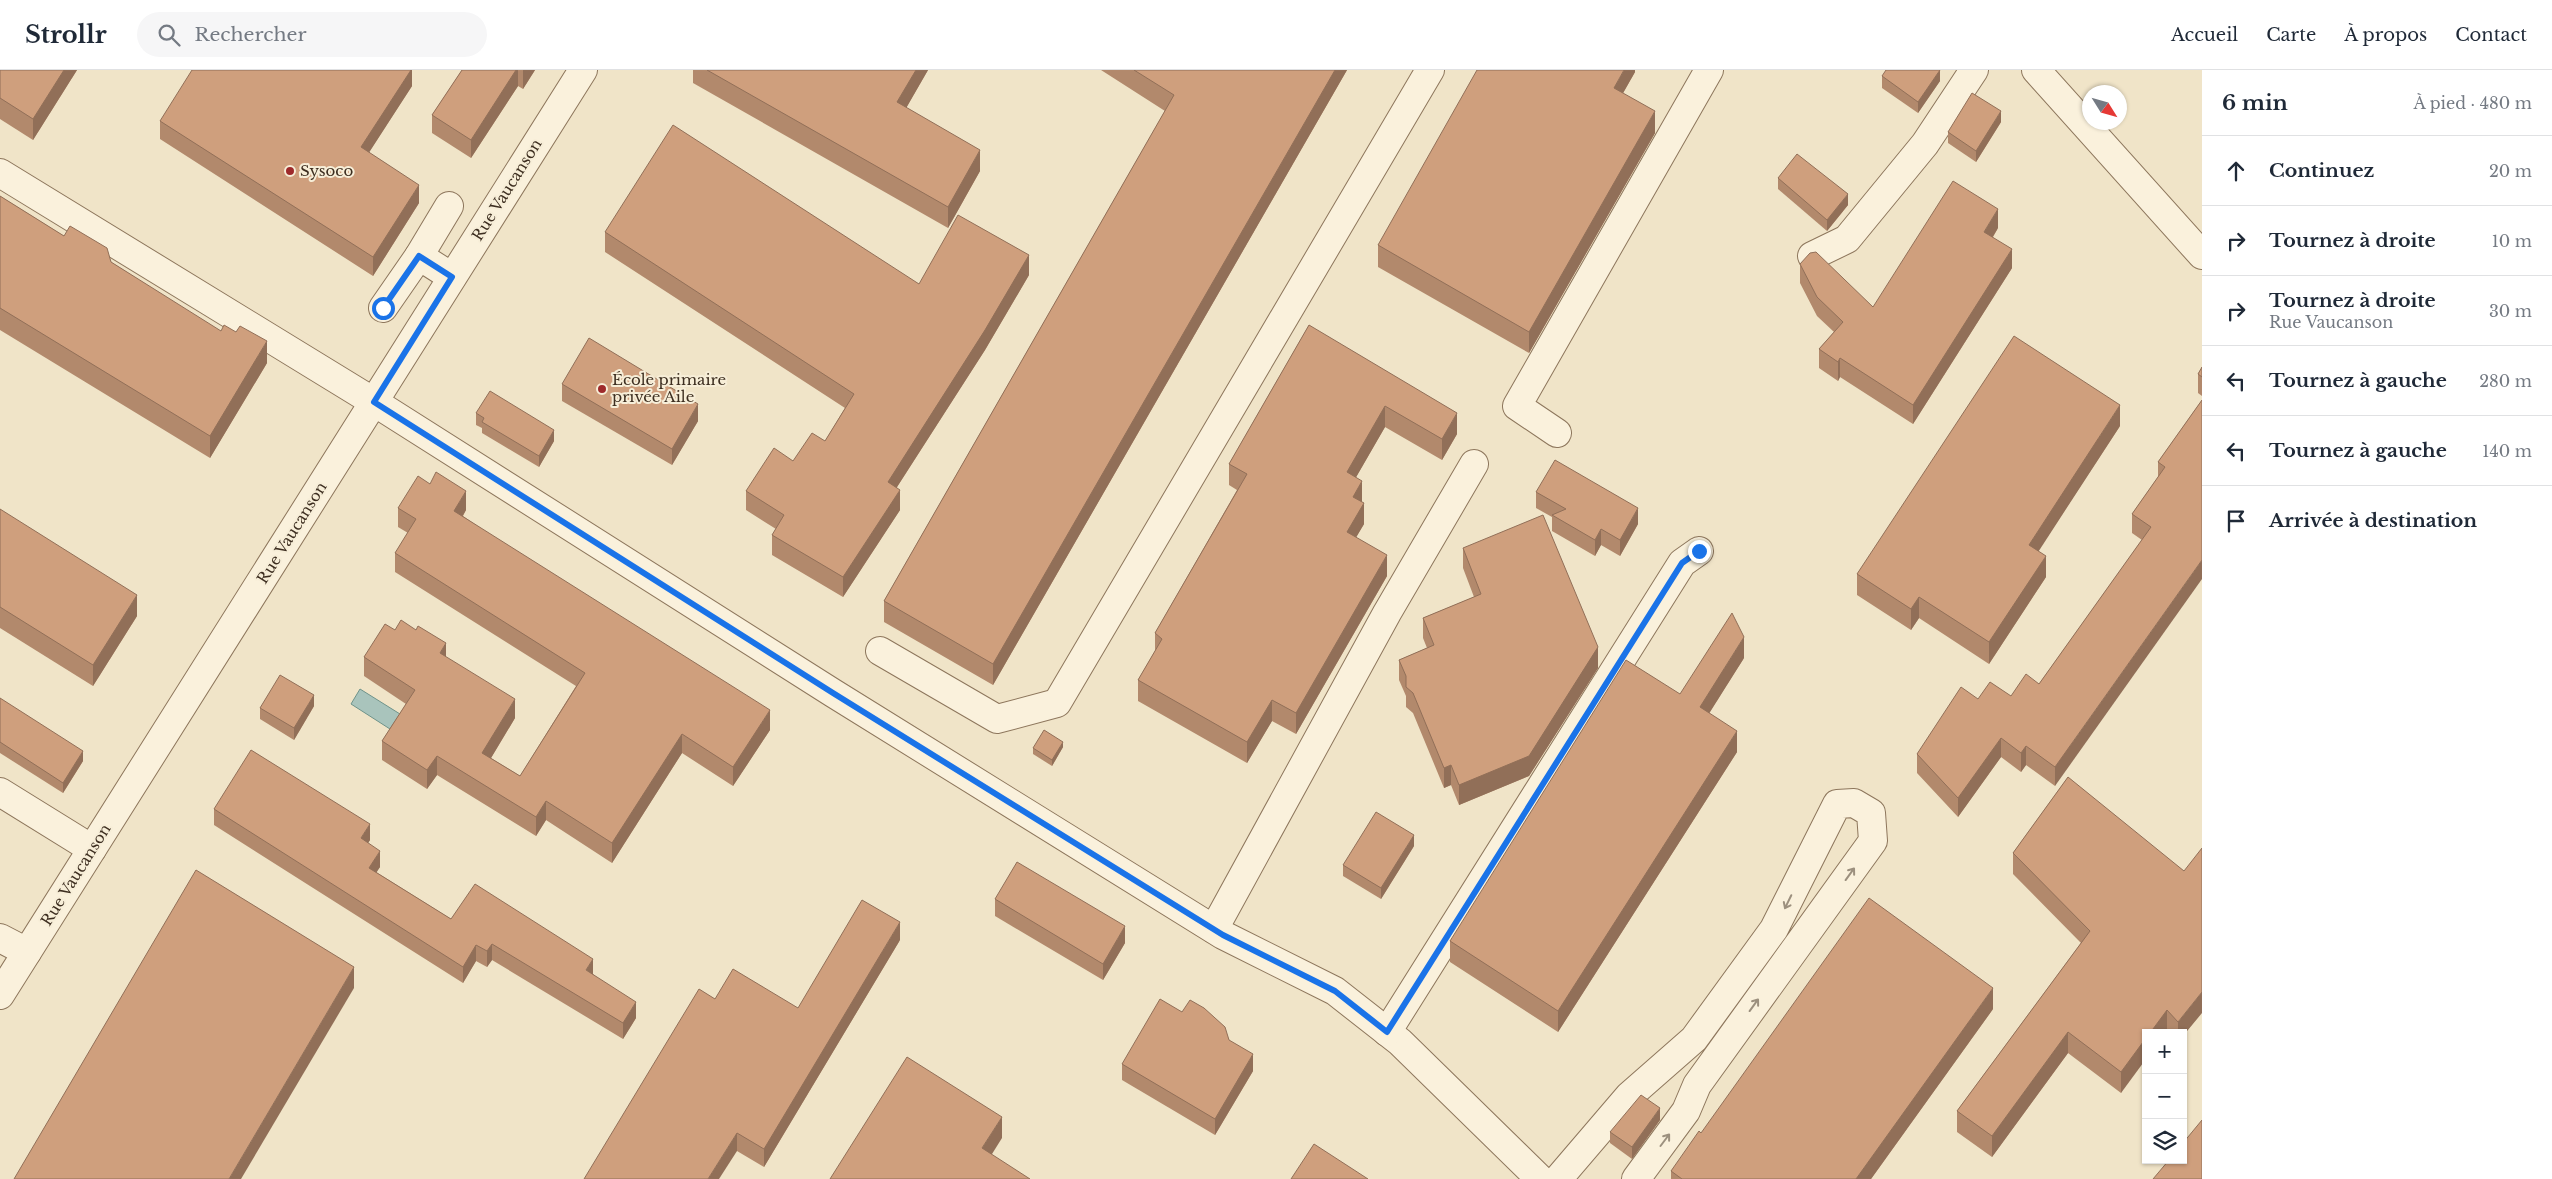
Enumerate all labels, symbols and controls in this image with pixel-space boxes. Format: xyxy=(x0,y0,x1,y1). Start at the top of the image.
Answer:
search box xyxy=(137,12,487,57)
text: Strollr xyxy=(25,20,107,49)
icon: search xyxy=(155,21,183,49)
text: Rechercher xyxy=(195,23,307,46)
text: Accueil xyxy=(2171,24,2238,46)
text: Carte xyxy=(2266,24,2316,46)
text: À propos xyxy=(2344,24,2427,46)
text: Contact xyxy=(2455,24,2527,46)
north arrow xyxy=(2082,85,2127,130)
text: 6 min xyxy=(2222,90,2288,116)
text: À pied · 480 m xyxy=(2413,93,2532,113)
street label: Rue Vaucanson xyxy=(468,135,546,244)
icon: ahead xyxy=(2222,157,2250,185)
text: Continuez xyxy=(2269,159,2374,182)
place label: Sysoco xyxy=(300,161,353,180)
text: 20 m xyxy=(2489,161,2532,181)
marker: Sysoco xyxy=(284,165,296,177)
icon: right xyxy=(2222,227,2250,255)
text: Tournez à droite xyxy=(2269,229,2436,252)
text: 10 m xyxy=(2492,231,2532,251)
text: Tournez à droite xyxy=(2269,289,2436,312)
route start xyxy=(372,297,395,320)
icon: right xyxy=(2222,297,2250,325)
text: 30 m xyxy=(2489,301,2532,321)
text: Rue Vaucanson xyxy=(2269,312,2393,332)
icon: left xyxy=(2222,367,2250,395)
text: Tournez à gauche xyxy=(2269,369,2447,392)
place label: École primaire privée Aile xyxy=(612,370,726,406)
text: 280 m xyxy=(2479,371,2532,391)
marker: École primaire privée Aile xyxy=(596,383,608,395)
icon: left xyxy=(2222,437,2250,465)
text: Tournez à gauche xyxy=(2269,439,2447,462)
text: 140 m xyxy=(2482,441,2532,461)
street label: Rue Vaucanson xyxy=(253,478,331,587)
icon: arrive xyxy=(2222,507,2250,535)
text: Arrivée à destination xyxy=(2269,509,2477,532)
route end xyxy=(1688,540,1711,563)
street label: Rue Vaucanson xyxy=(37,820,115,929)
one-way arrow xyxy=(1844,867,1855,881)
one-way arrow xyxy=(1783,894,1792,909)
one-way arrow xyxy=(1749,999,1760,1012)
map controls xyxy=(2142,1029,2187,1164)
button: + xyxy=(2142,1029,2187,1074)
button: − xyxy=(2142,1074,2187,1119)
button: layers xyxy=(2142,1119,2187,1164)
one-way arrow xyxy=(1659,1134,1670,1147)

